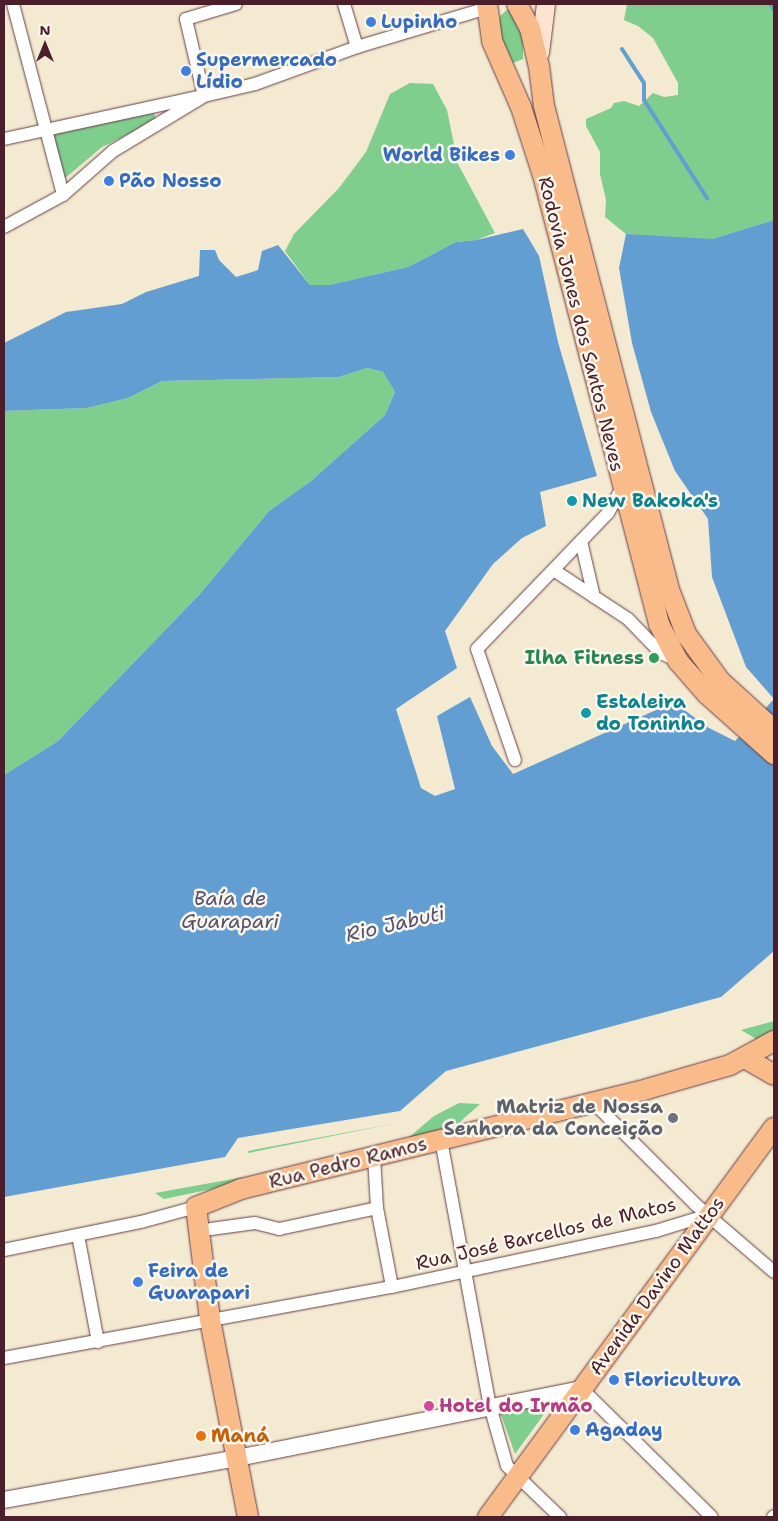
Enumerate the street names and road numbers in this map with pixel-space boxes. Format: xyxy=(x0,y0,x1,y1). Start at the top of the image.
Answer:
street label: Rodovia Jones dos Santos Neves xyxy=(533,174,629,474)
street label: Rua Pedro Ramos xyxy=(267,1132,429,1194)
street label: Avenida Davino Mattos xyxy=(585,1192,729,1380)
street label: Rua José Barcellos de Matos xyxy=(414,1193,678,1275)

